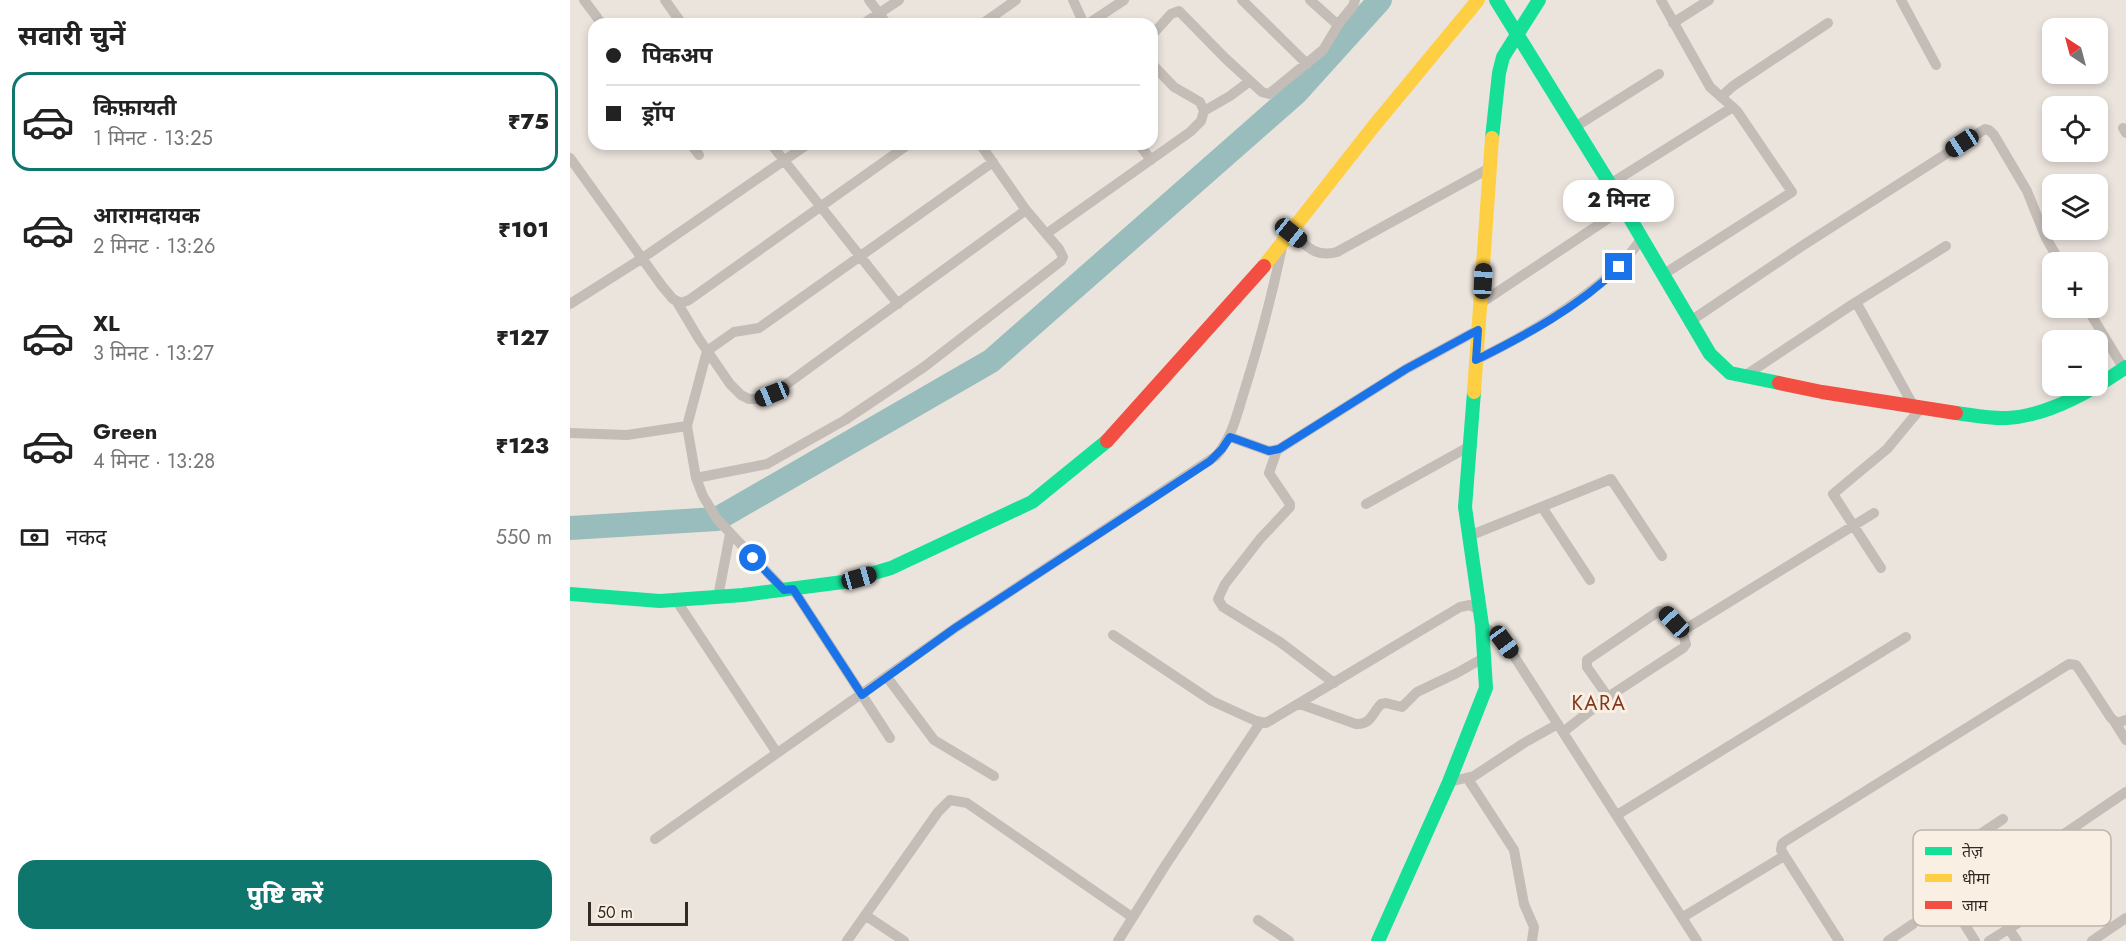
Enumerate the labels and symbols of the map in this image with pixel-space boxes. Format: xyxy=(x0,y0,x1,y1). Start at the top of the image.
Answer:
north arrow xyxy=(2042,18,2108,84)
car xyxy=(1942,126,1982,160)
callout: 2 मिनट xyxy=(1564,180,1674,222)
car xyxy=(1271,215,1311,251)
route end xyxy=(1605,253,1632,280)
car xyxy=(1473,263,1493,299)
car xyxy=(752,379,792,409)
route start xyxy=(739,544,766,571)
car xyxy=(839,564,879,592)
car xyxy=(1655,603,1693,641)
car xyxy=(1486,622,1522,662)
district label: KARA xyxy=(1572,689,1626,718)
legend xyxy=(1913,830,2111,926)
text: तेज़ xyxy=(1962,840,1984,863)
text: धीमा xyxy=(1962,867,1991,890)
text: जाम xyxy=(1962,894,1988,917)
scale bar xyxy=(588,899,688,926)

